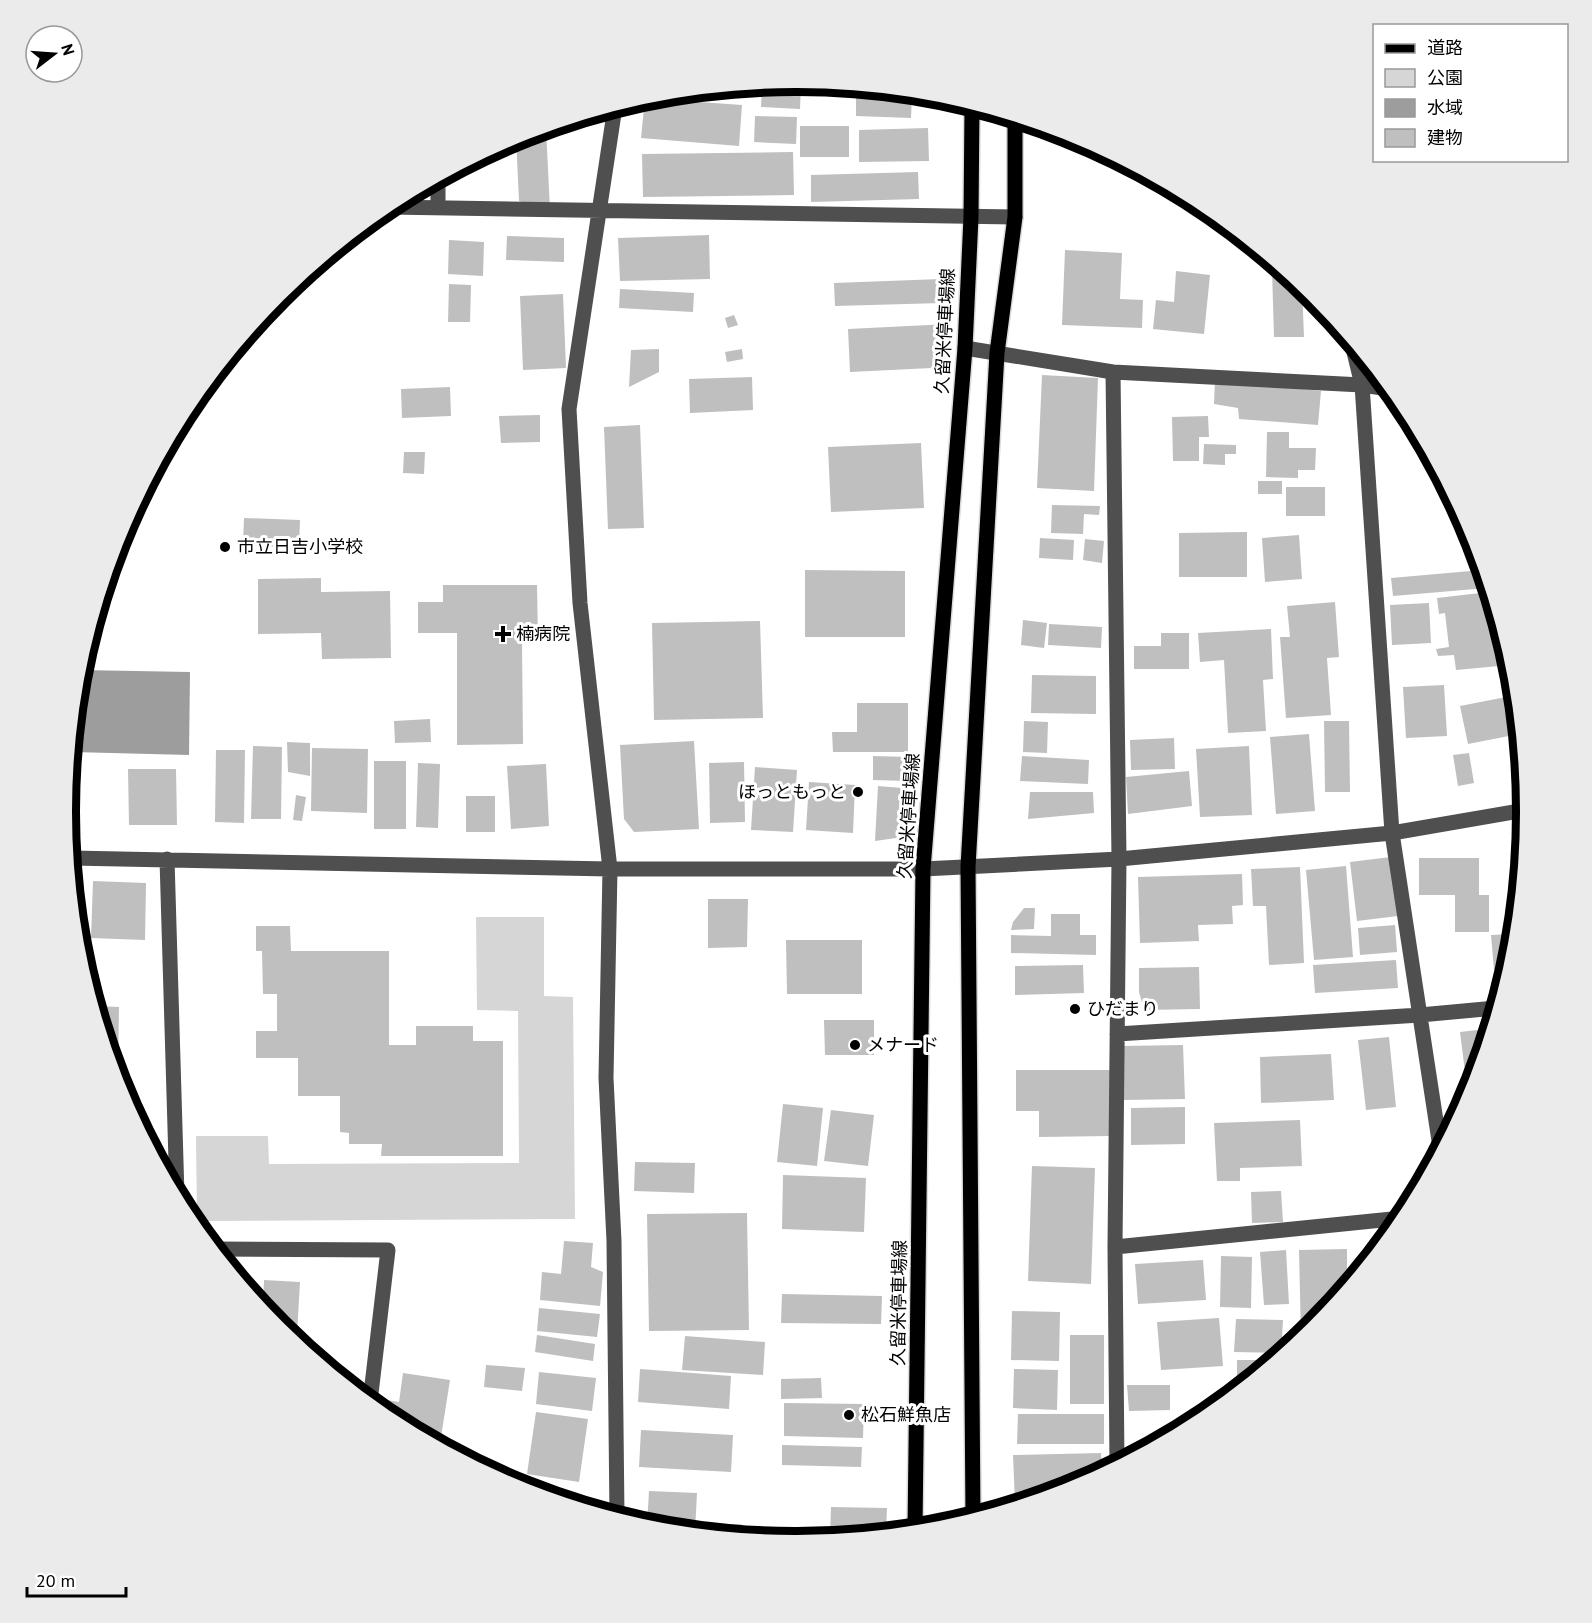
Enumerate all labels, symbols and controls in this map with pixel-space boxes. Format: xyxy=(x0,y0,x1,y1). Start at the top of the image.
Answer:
north arrow xyxy=(24,24,84,84)
legend xyxy=(1373,24,1568,162)
text: 道路 xyxy=(1427,36,1463,59)
text: N xyxy=(57,42,79,58)
text: 公園 xyxy=(1427,66,1463,89)
text: 水域 xyxy=(1427,96,1463,119)
text: 建物 xyxy=(1427,126,1463,149)
street label: 久留米停車場線 xyxy=(930,267,959,394)
place label: 市立日吉小学校 xyxy=(237,535,363,558)
marker: 市立日吉小学校 xyxy=(218,540,232,554)
place label: 楠病院 xyxy=(516,622,570,645)
marker: 楠病院 xyxy=(494,625,512,643)
street label: 久留米停車場線 xyxy=(893,752,924,880)
place label: ほっともっと xyxy=(738,780,846,803)
marker: ほっともっと xyxy=(851,785,865,799)
place label: ひだまり xyxy=(1087,997,1159,1020)
marker: ひだまり xyxy=(1068,1002,1082,1016)
place label: メナード xyxy=(867,1033,939,1056)
marker: メナード xyxy=(848,1038,862,1052)
street label: 久留米停車場線 xyxy=(886,1240,911,1366)
place label: 松石鮮魚店 xyxy=(861,1403,951,1426)
marker: 松石鮮魚店 xyxy=(842,1408,856,1422)
scale bar xyxy=(27,1560,126,1598)
text: 20 m xyxy=(36,1569,75,1592)

